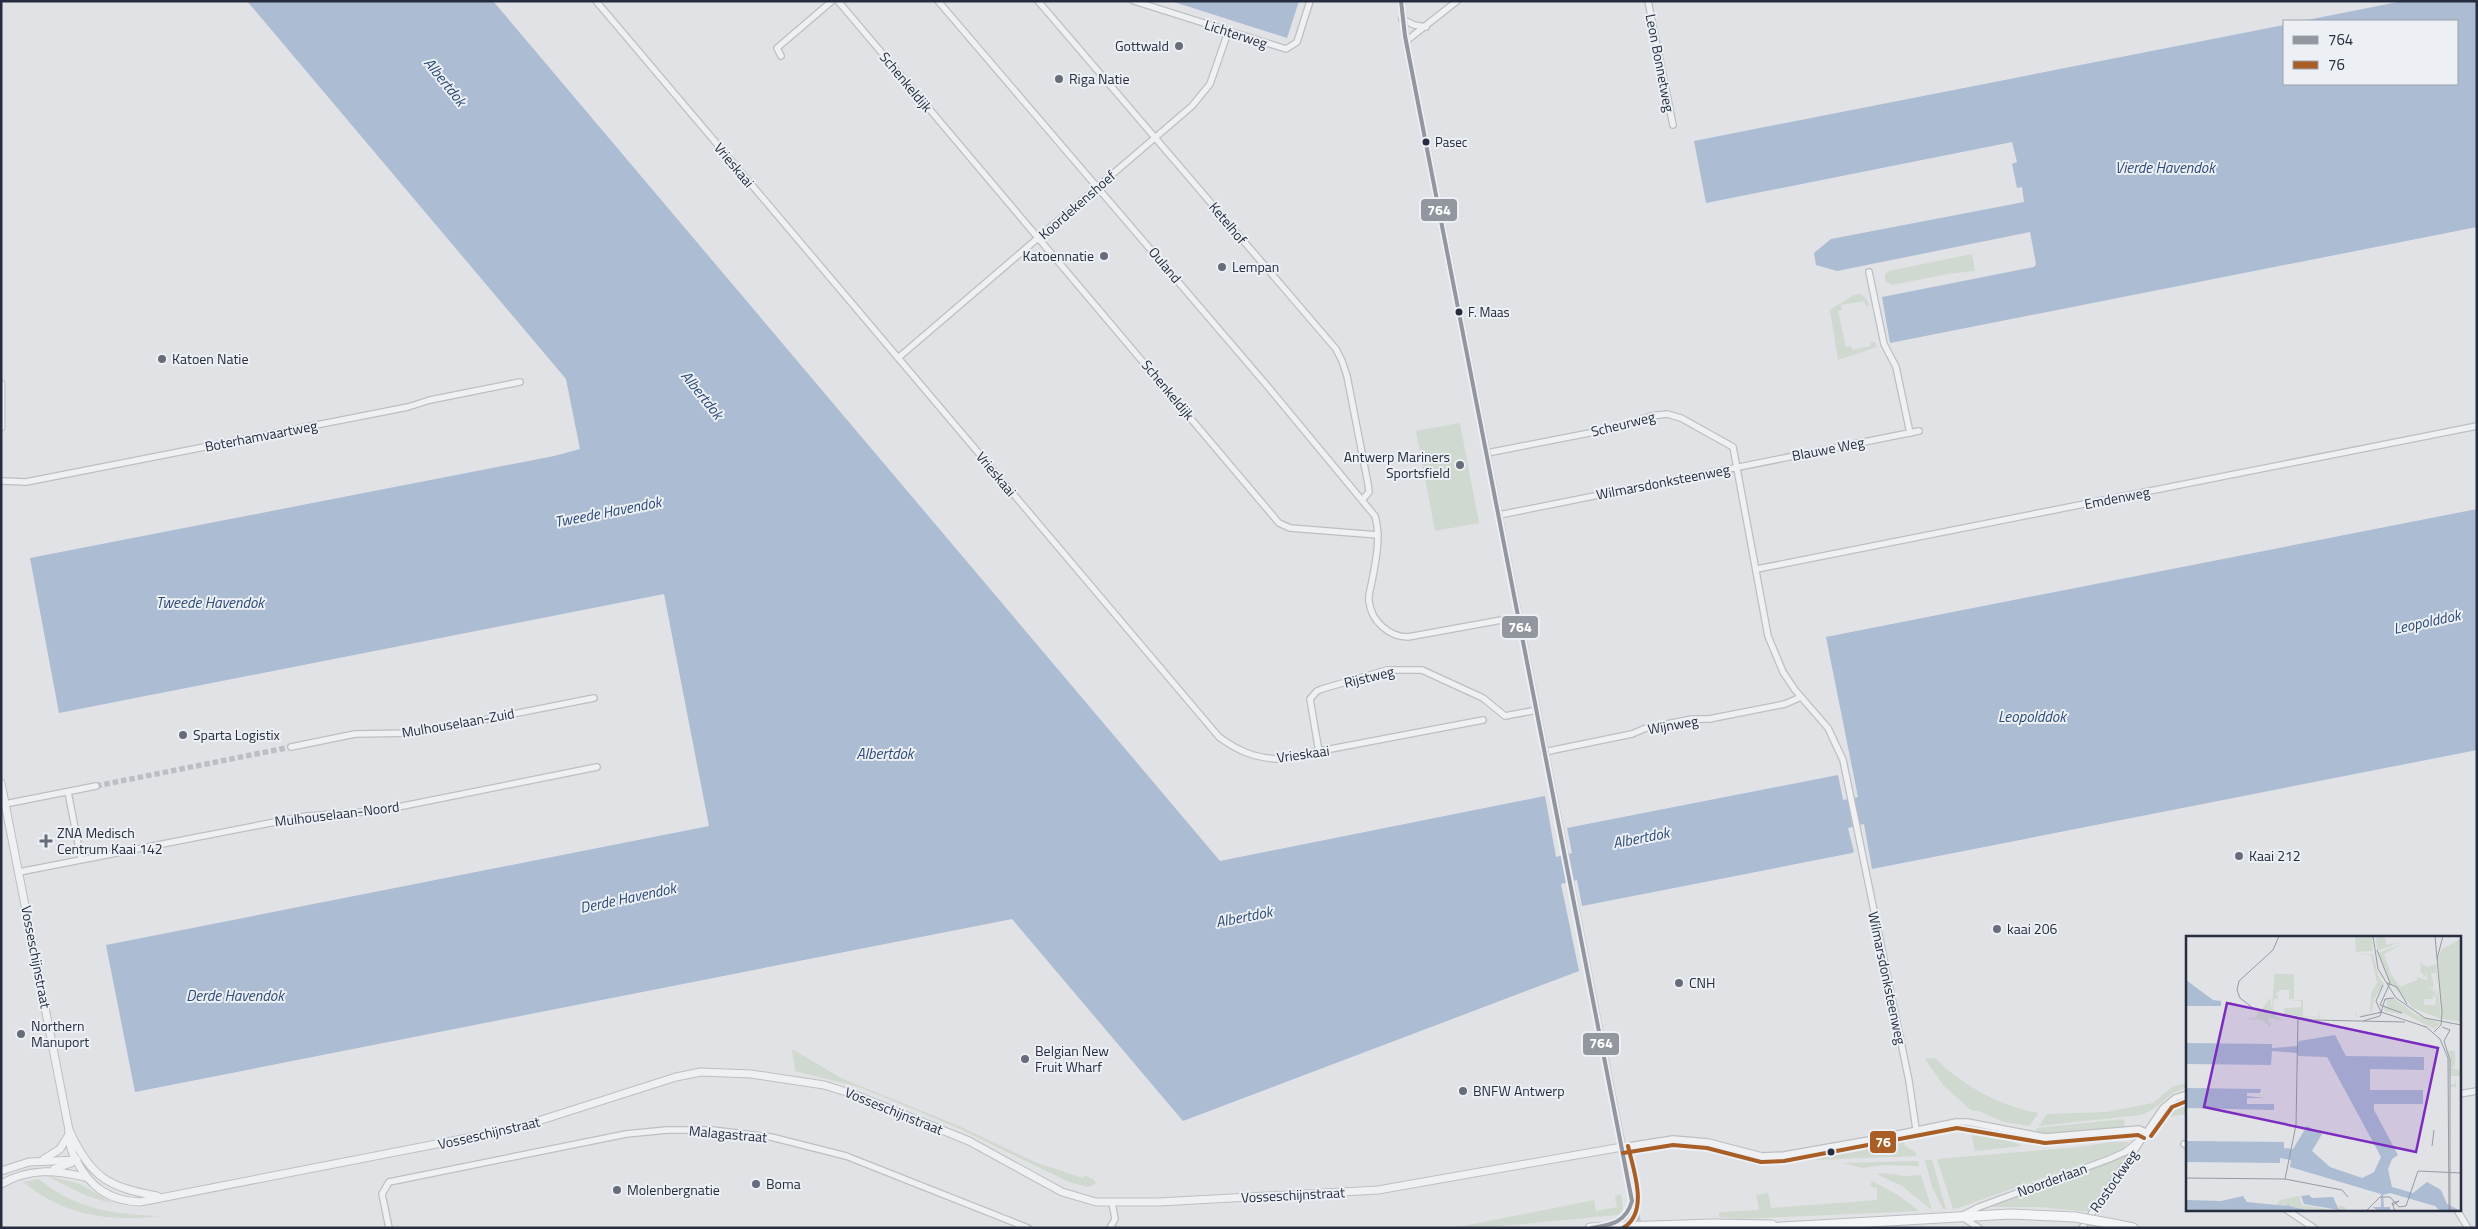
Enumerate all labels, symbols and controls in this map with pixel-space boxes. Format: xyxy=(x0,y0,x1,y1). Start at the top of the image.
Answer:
street label: Leon Bonnetweg xyxy=(1641,12,1680,114)
street label: Lichterweg xyxy=(1202,13,1270,54)
legend xyxy=(2283,20,2458,85)
text: 764 xyxy=(2328,28,2353,51)
place label: Gottwald xyxy=(1115,35,1169,56)
marker: Gottwald xyxy=(1173,40,1185,52)
street label: Schenkeldijk xyxy=(875,47,938,117)
water label: Albertdok xyxy=(419,52,474,113)
text: 76 xyxy=(2328,53,2345,76)
place label: Riga Natie xyxy=(1069,68,1130,89)
marker: Riga Natie xyxy=(1053,73,1065,85)
place label: Pasec xyxy=(1435,132,1468,152)
marker: Pasec xyxy=(1421,137,1431,147)
street label: Vrieskaai xyxy=(709,138,759,192)
water label: Vierde Havendok xyxy=(2115,156,2217,179)
street label: Koordekenshoef xyxy=(1034,165,1120,244)
street label: Ketelhof xyxy=(1204,197,1253,249)
line badge: 764 xyxy=(1420,198,1458,222)
text: 764 xyxy=(1427,199,1451,220)
street label: Ouland xyxy=(1144,242,1187,287)
place label: Katoennatie xyxy=(1023,245,1094,266)
marker: Katoennatie xyxy=(1098,250,1110,262)
place label: Lempan xyxy=(1232,256,1279,277)
marker: Lempan xyxy=(1216,261,1228,273)
place label: F. Maas xyxy=(1468,302,1510,322)
marker: F. Maas xyxy=(1454,307,1464,317)
place label: Katoen Natie xyxy=(172,348,248,369)
marker: Katoen Natie xyxy=(156,353,168,365)
street label: Schenkeldijk xyxy=(1137,355,1200,425)
water label: Albertdok xyxy=(676,365,731,426)
street label: Scheurweg xyxy=(1589,405,1657,442)
street label: Boterhamvaartweg xyxy=(203,414,319,457)
street label: Blauwe Weg xyxy=(1790,431,1866,466)
place label: Antwerp Mariners Sportsfield xyxy=(1344,446,1450,483)
street label: Vrieskaai xyxy=(971,447,1021,501)
street label: Wilmarsdonksteenweg xyxy=(1594,458,1732,505)
marker: Antwerp Mariners Sportsfield xyxy=(1454,459,1466,471)
street label: Emdenweg xyxy=(2082,481,2151,514)
water label: Tweede Havendok xyxy=(553,489,665,533)
water label: Tweede Havendok xyxy=(156,591,266,614)
water label: Leopolddok xyxy=(2391,603,2465,640)
line badge: 764 xyxy=(1501,615,1539,639)
text: 764 xyxy=(1508,616,1532,637)
street label: Rijstweg xyxy=(1342,660,1396,693)
street label: Mulhouselaan-Zuid xyxy=(400,702,516,743)
water label: Leopolddok xyxy=(1998,705,2068,728)
street label: Wijnweg xyxy=(1646,710,1700,739)
place label: Sparta Logistix xyxy=(193,724,281,745)
marker: Sparta Logistix xyxy=(177,729,189,741)
street label: Vrieskaai xyxy=(1275,739,1331,768)
water label: Albertdok xyxy=(856,742,916,765)
street label: Mulhouselaan-Noord xyxy=(273,795,401,832)
water label: Albertdok xyxy=(1611,820,1673,854)
place label: ZNA Medisch Centrum Kaai 142 xyxy=(57,822,163,859)
marker: ZNA Medisch Centrum Kaai 142 xyxy=(39,834,53,848)
place label: Kaai 212 xyxy=(2249,845,2301,866)
marker: Kaai 212 xyxy=(2233,850,2245,862)
water label: Derde Havendok xyxy=(578,876,680,919)
water label: Albertdok xyxy=(1214,899,1276,933)
street label: Vosseschijnstraat xyxy=(16,904,57,1010)
street label: Wilmarsdonksteenweg xyxy=(1863,909,1912,1046)
place label: kaai 206 xyxy=(2007,918,2058,939)
marker: kaai 206 xyxy=(1991,923,2003,935)
inset map xyxy=(2186,936,2460,1212)
place label: CNH xyxy=(1689,972,1716,993)
marker: CNH xyxy=(1673,977,1685,989)
water label: Derde Havendok xyxy=(186,984,286,1007)
place label: Northern Manuport xyxy=(31,1015,89,1052)
marker: Northern Manuport xyxy=(15,1028,27,1040)
line badge: 764 xyxy=(1582,1032,1620,1056)
text: 764 xyxy=(1589,1032,1613,1053)
place label: Belgian New Fruit Wharf xyxy=(1035,1040,1109,1077)
marker: Belgian New Fruit Wharf xyxy=(1019,1053,1031,1065)
place label: BNFW Antwerp xyxy=(1473,1080,1565,1101)
street label: Vosseschijnstraat xyxy=(842,1081,946,1140)
marker: BNFW Antwerp xyxy=(1457,1085,1469,1097)
street label: Vosseschijnstraat xyxy=(436,1111,542,1154)
street label: Malagastraat xyxy=(688,1120,768,1147)
line badge: 76 xyxy=(1869,1130,1897,1154)
text: 76 xyxy=(1875,1131,1891,1152)
street label: Rostockweg xyxy=(2084,1145,2143,1216)
unlabelled marker xyxy=(1826,1147,1836,1157)
street label: Noorderlaan xyxy=(2014,1157,2090,1202)
place label: Boma xyxy=(766,1173,801,1194)
marker: Boma xyxy=(750,1178,762,1190)
place label: Molenbergnatie xyxy=(627,1179,720,1200)
street label: Vosseschijnstraat xyxy=(1240,1181,1346,1208)
marker: Molenbergnatie xyxy=(611,1184,623,1196)

